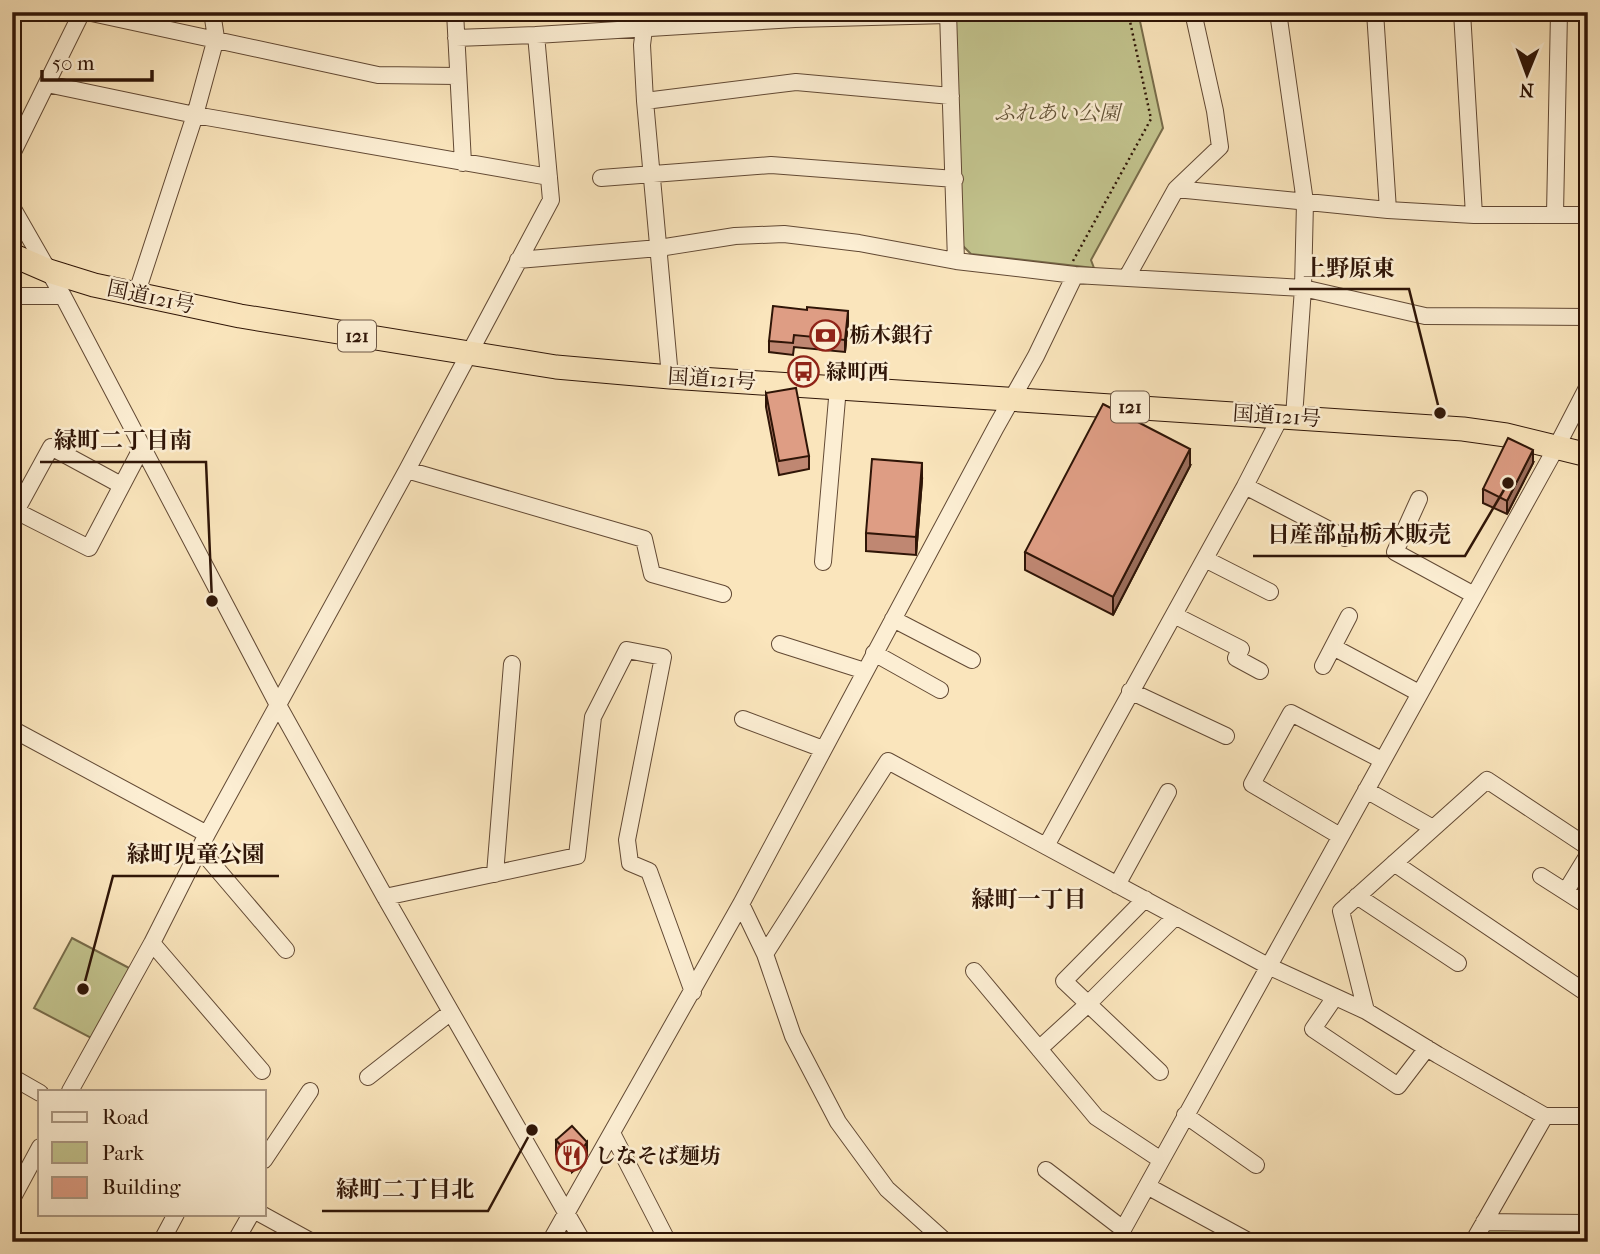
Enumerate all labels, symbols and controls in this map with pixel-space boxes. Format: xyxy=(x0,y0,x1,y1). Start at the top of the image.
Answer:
scale bar xyxy=(42,38,152,82)
north arrow xyxy=(1492,38,1562,108)
text: 50 m xyxy=(52,51,95,75)
text: N xyxy=(1519,79,1534,101)
park label: ふれあい公園 xyxy=(994,101,1123,125)
callout: 上野原東 xyxy=(1289,245,1409,289)
text: 上野原東 xyxy=(1303,255,1395,282)
street label: 国道121号 xyxy=(105,276,197,318)
bank icon: 栃木銀行 xyxy=(809,318,843,352)
road number: 121 xyxy=(338,320,376,352)
place label: 栃木銀行 xyxy=(849,323,933,347)
bus stop icon: 緑町西 xyxy=(786,355,820,389)
place label: 緑町西 xyxy=(826,360,889,384)
street label: 国道121号 xyxy=(667,364,757,394)
road number: 121 xyxy=(1111,392,1149,422)
street label: 国道121号 xyxy=(1232,401,1322,431)
callout: 緑町二丁目南 xyxy=(40,418,206,462)
text: 緑町二丁目南 xyxy=(54,427,192,454)
callout: 日産部品栃木販売 xyxy=(1253,512,1465,556)
text: 日産部品栃木販売 xyxy=(1267,521,1451,548)
callout: 緑町児童公園 xyxy=(113,832,279,876)
text: 緑町児童公園 xyxy=(127,841,265,868)
district label: 緑町一丁目 xyxy=(972,886,1087,913)
legend xyxy=(38,1090,266,1216)
text: Road xyxy=(102,1105,149,1129)
restaurant icon: しなそば麺坊 xyxy=(555,1139,589,1173)
text: Park xyxy=(102,1141,144,1165)
place label: しなそば麺坊 xyxy=(595,1144,721,1168)
callout: 緑町二丁目北 xyxy=(322,1167,488,1211)
text: Building xyxy=(102,1175,181,1199)
text: 緑町二丁目北 xyxy=(336,1176,474,1203)

